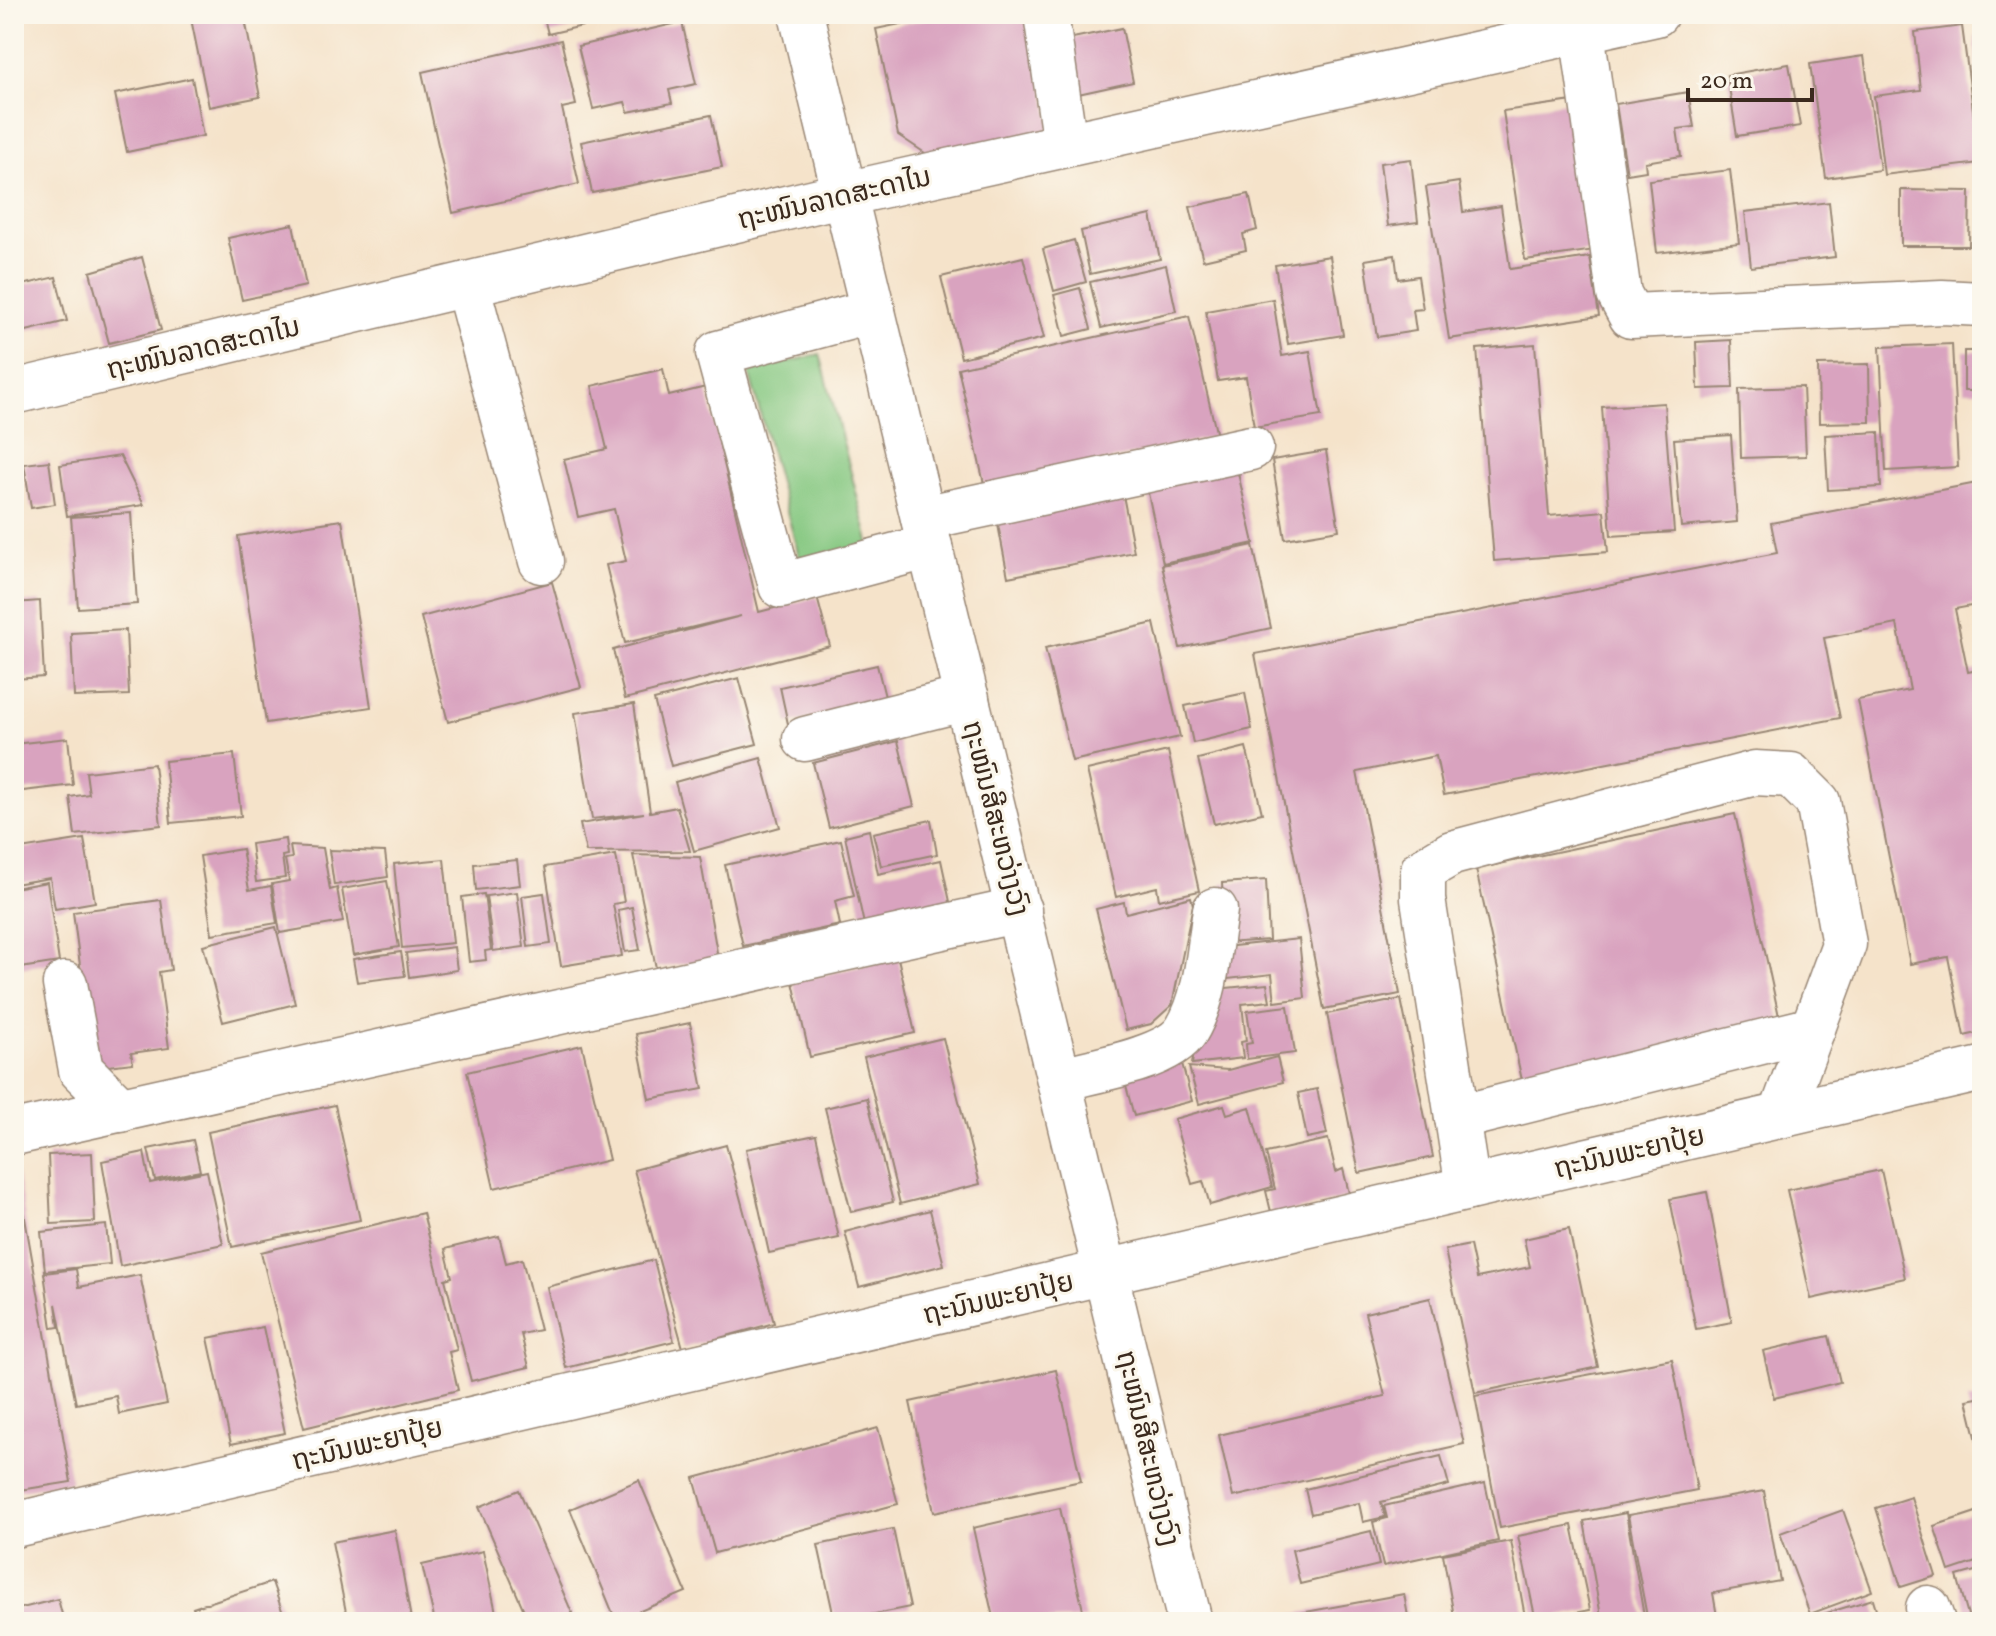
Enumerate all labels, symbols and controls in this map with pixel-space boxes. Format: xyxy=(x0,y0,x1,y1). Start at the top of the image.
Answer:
scale bar xyxy=(1688,52,1812,102)
text: 20 m xyxy=(1700,65,1753,99)
street label: ຖະໜົນລາດສະດາໄນ xyxy=(734,158,935,241)
street label: ຖະໜົນລາດສະດາໄນ xyxy=(103,308,304,391)
street label: ຖະໜົນສີສະຫວ່າງວົງ xyxy=(951,717,1038,920)
street label: ຖະນົນພະຍາປຸ້ຍ xyxy=(1550,1117,1709,1190)
street label: ຖະນົນພະຍາປຸ້ຍ xyxy=(919,1263,1078,1336)
street label: ຖະໜົນສີສະຫວ່າງວົງ xyxy=(1105,1347,1188,1550)
street label: ຖະນົນພະຍາປຸ້ຍ xyxy=(288,1409,447,1482)

